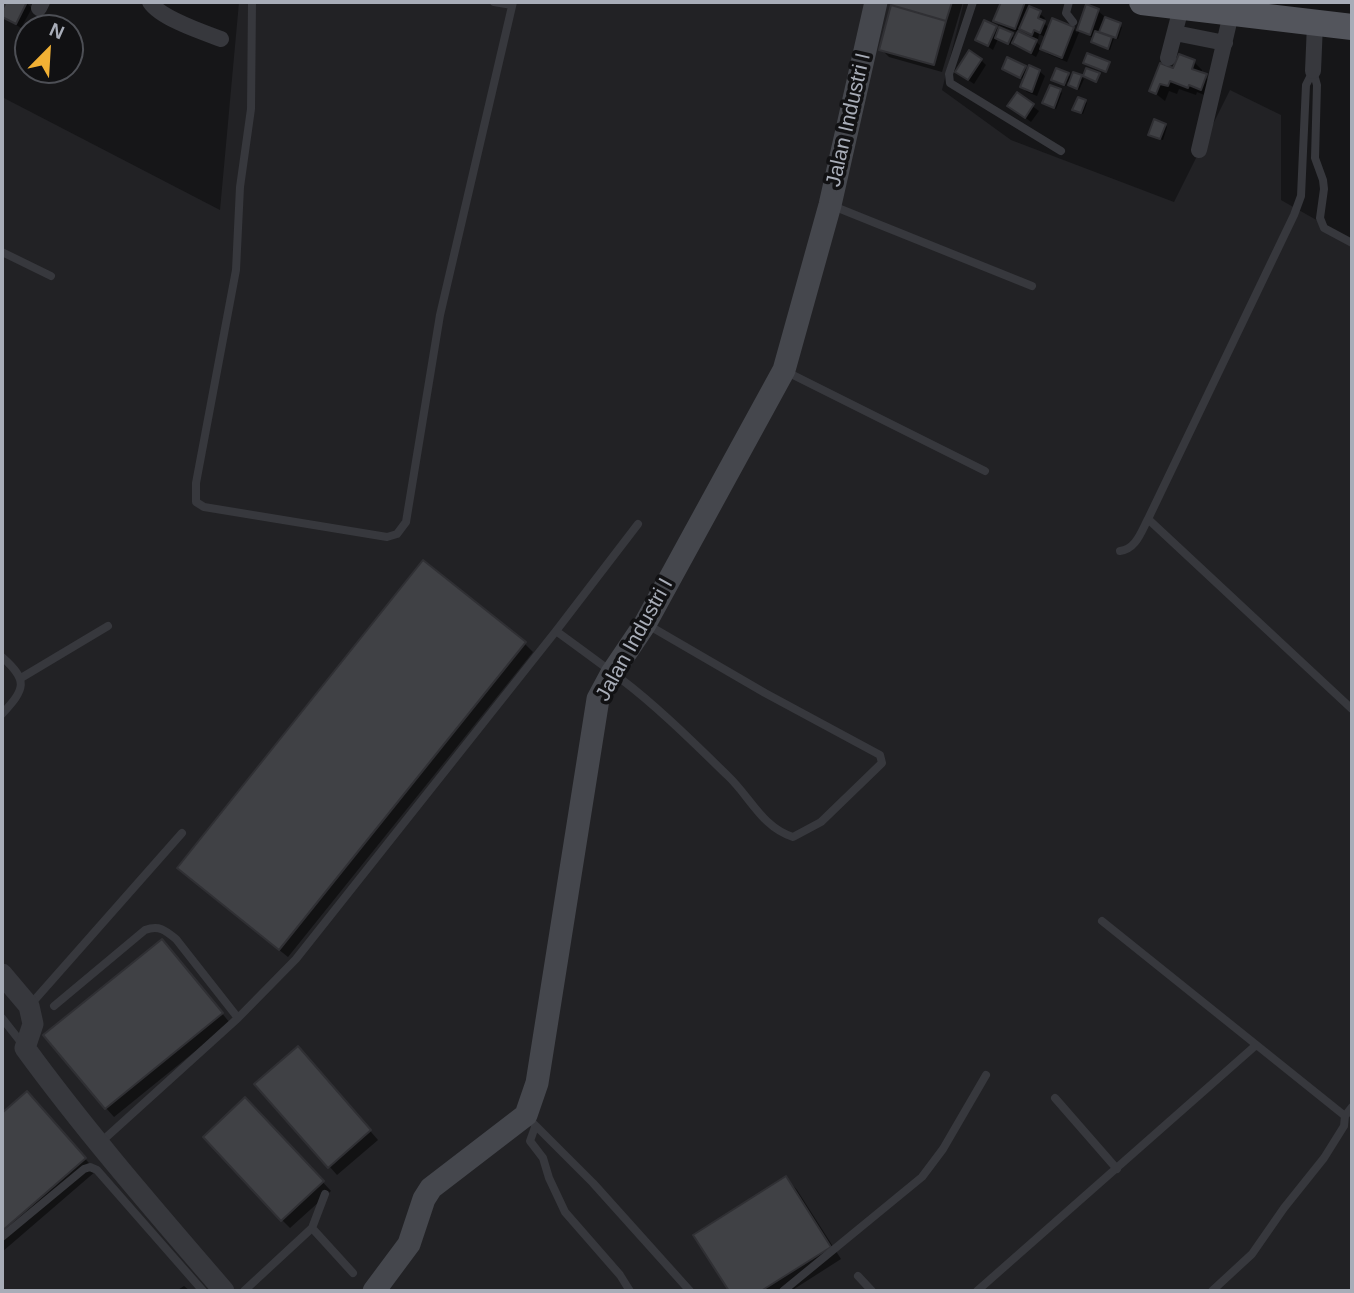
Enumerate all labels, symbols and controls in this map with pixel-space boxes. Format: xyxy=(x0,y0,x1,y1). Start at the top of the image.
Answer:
north arrow xyxy=(14,14,84,84)
text: N xyxy=(46,19,67,44)
street label: Jalan Industri I xyxy=(821,51,877,189)
street label: Jalan Industri I xyxy=(591,574,679,706)

